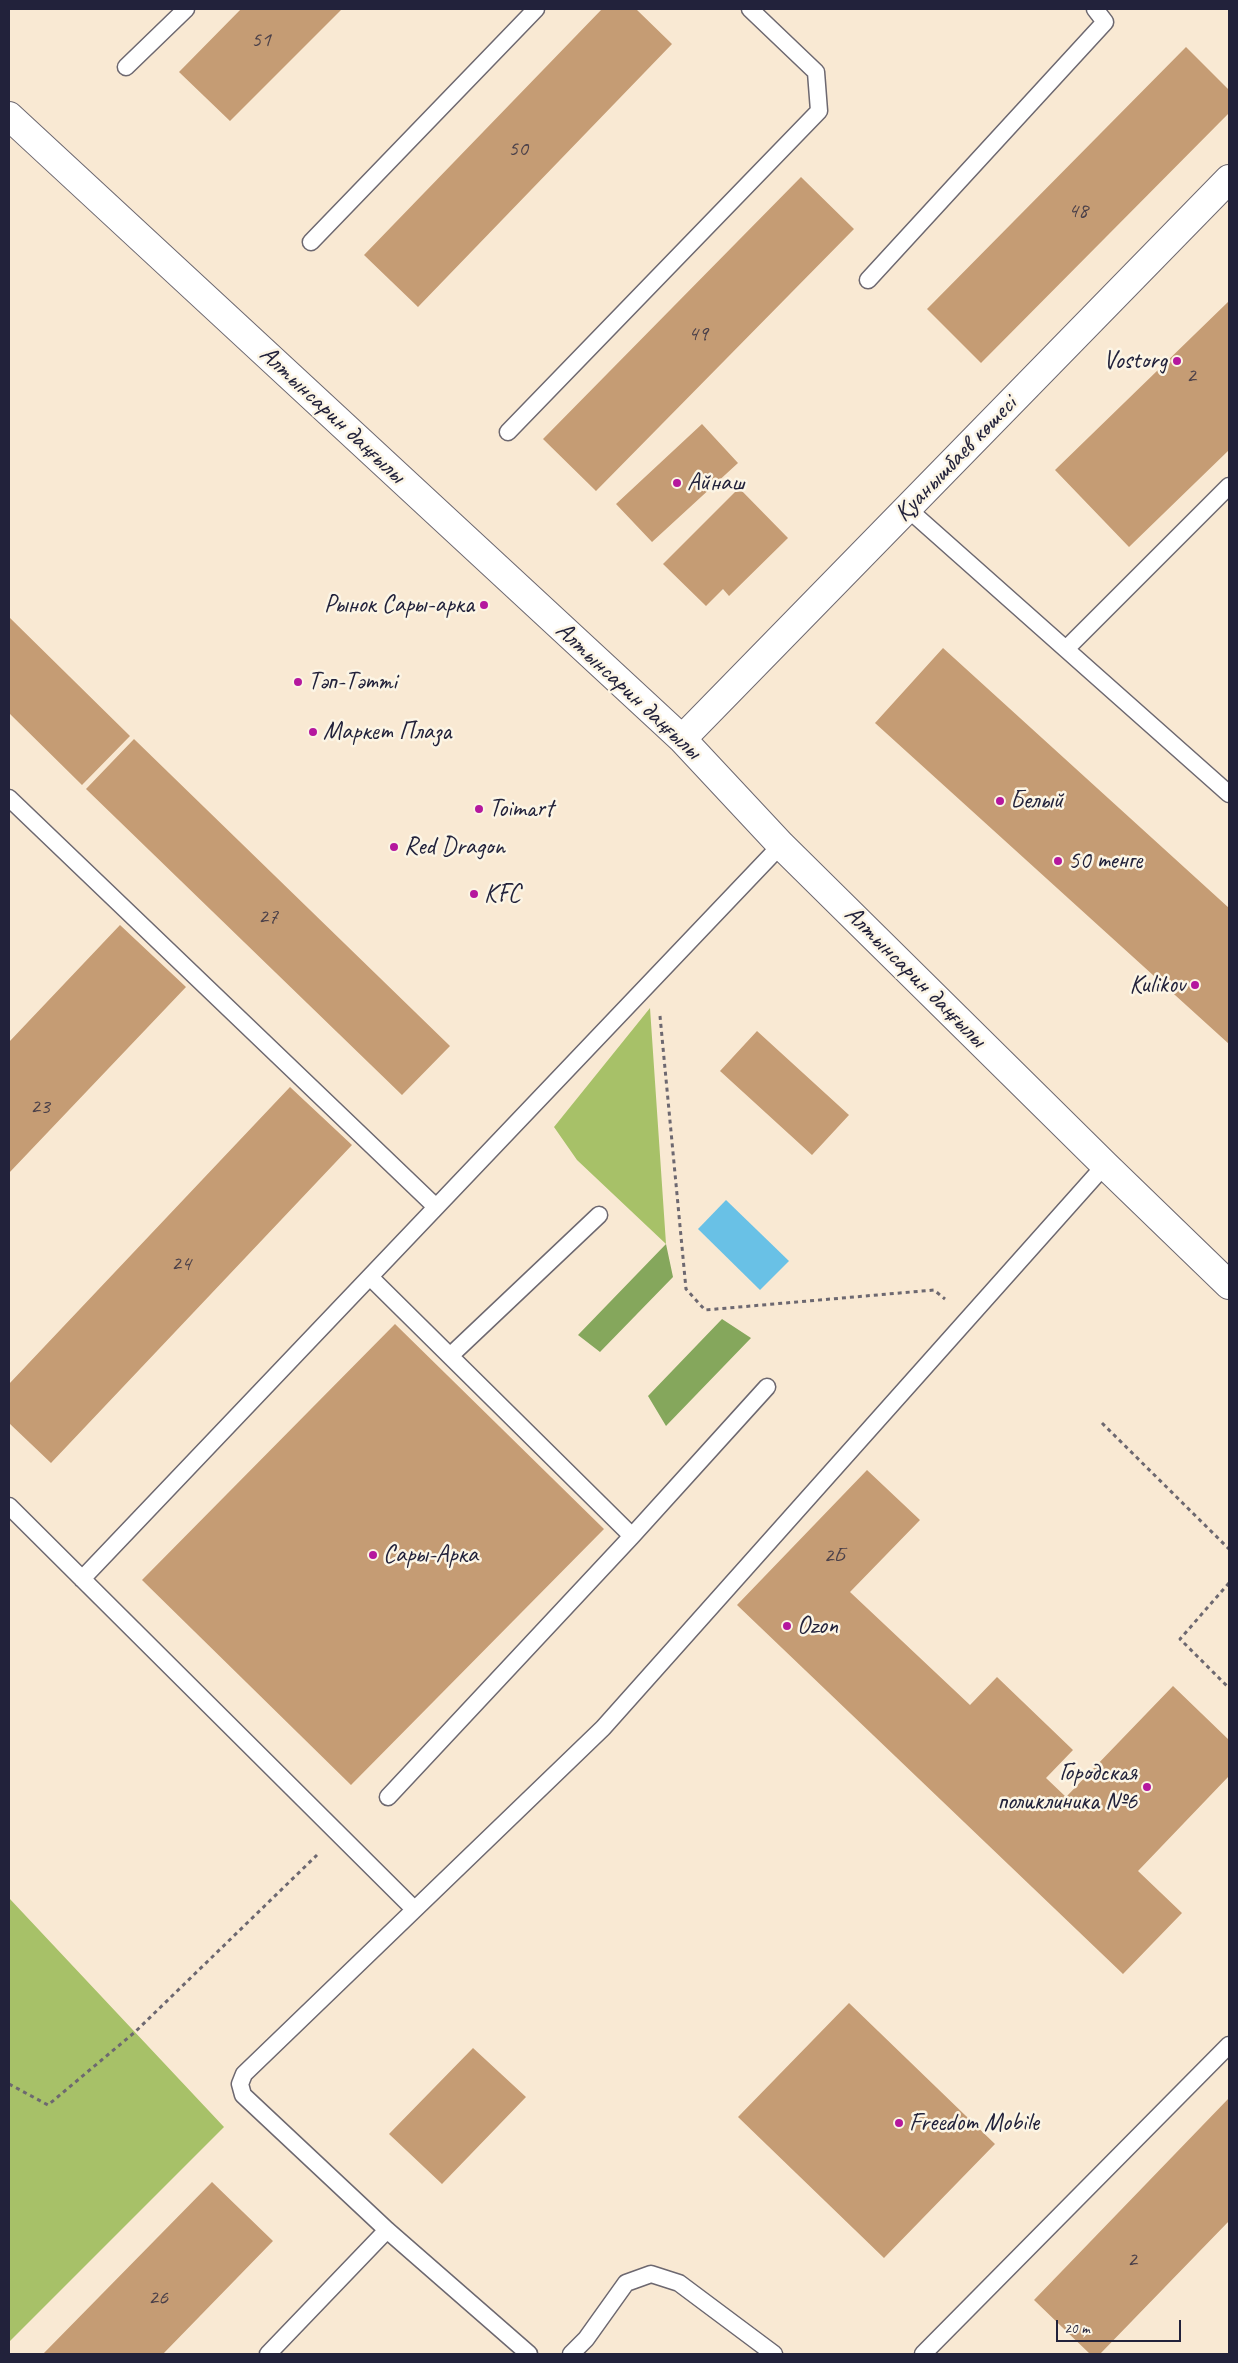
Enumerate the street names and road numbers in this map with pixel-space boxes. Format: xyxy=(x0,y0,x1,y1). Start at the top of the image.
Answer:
street label: Алтынсарин даңғылы xyxy=(253,340,411,490)
street label: Қуанышбаев көшесі xyxy=(888,390,1024,528)
street label: Алтынсарин даңғылы xyxy=(549,616,707,766)
street label: Алтынсарин даңғылы xyxy=(838,900,992,1054)

